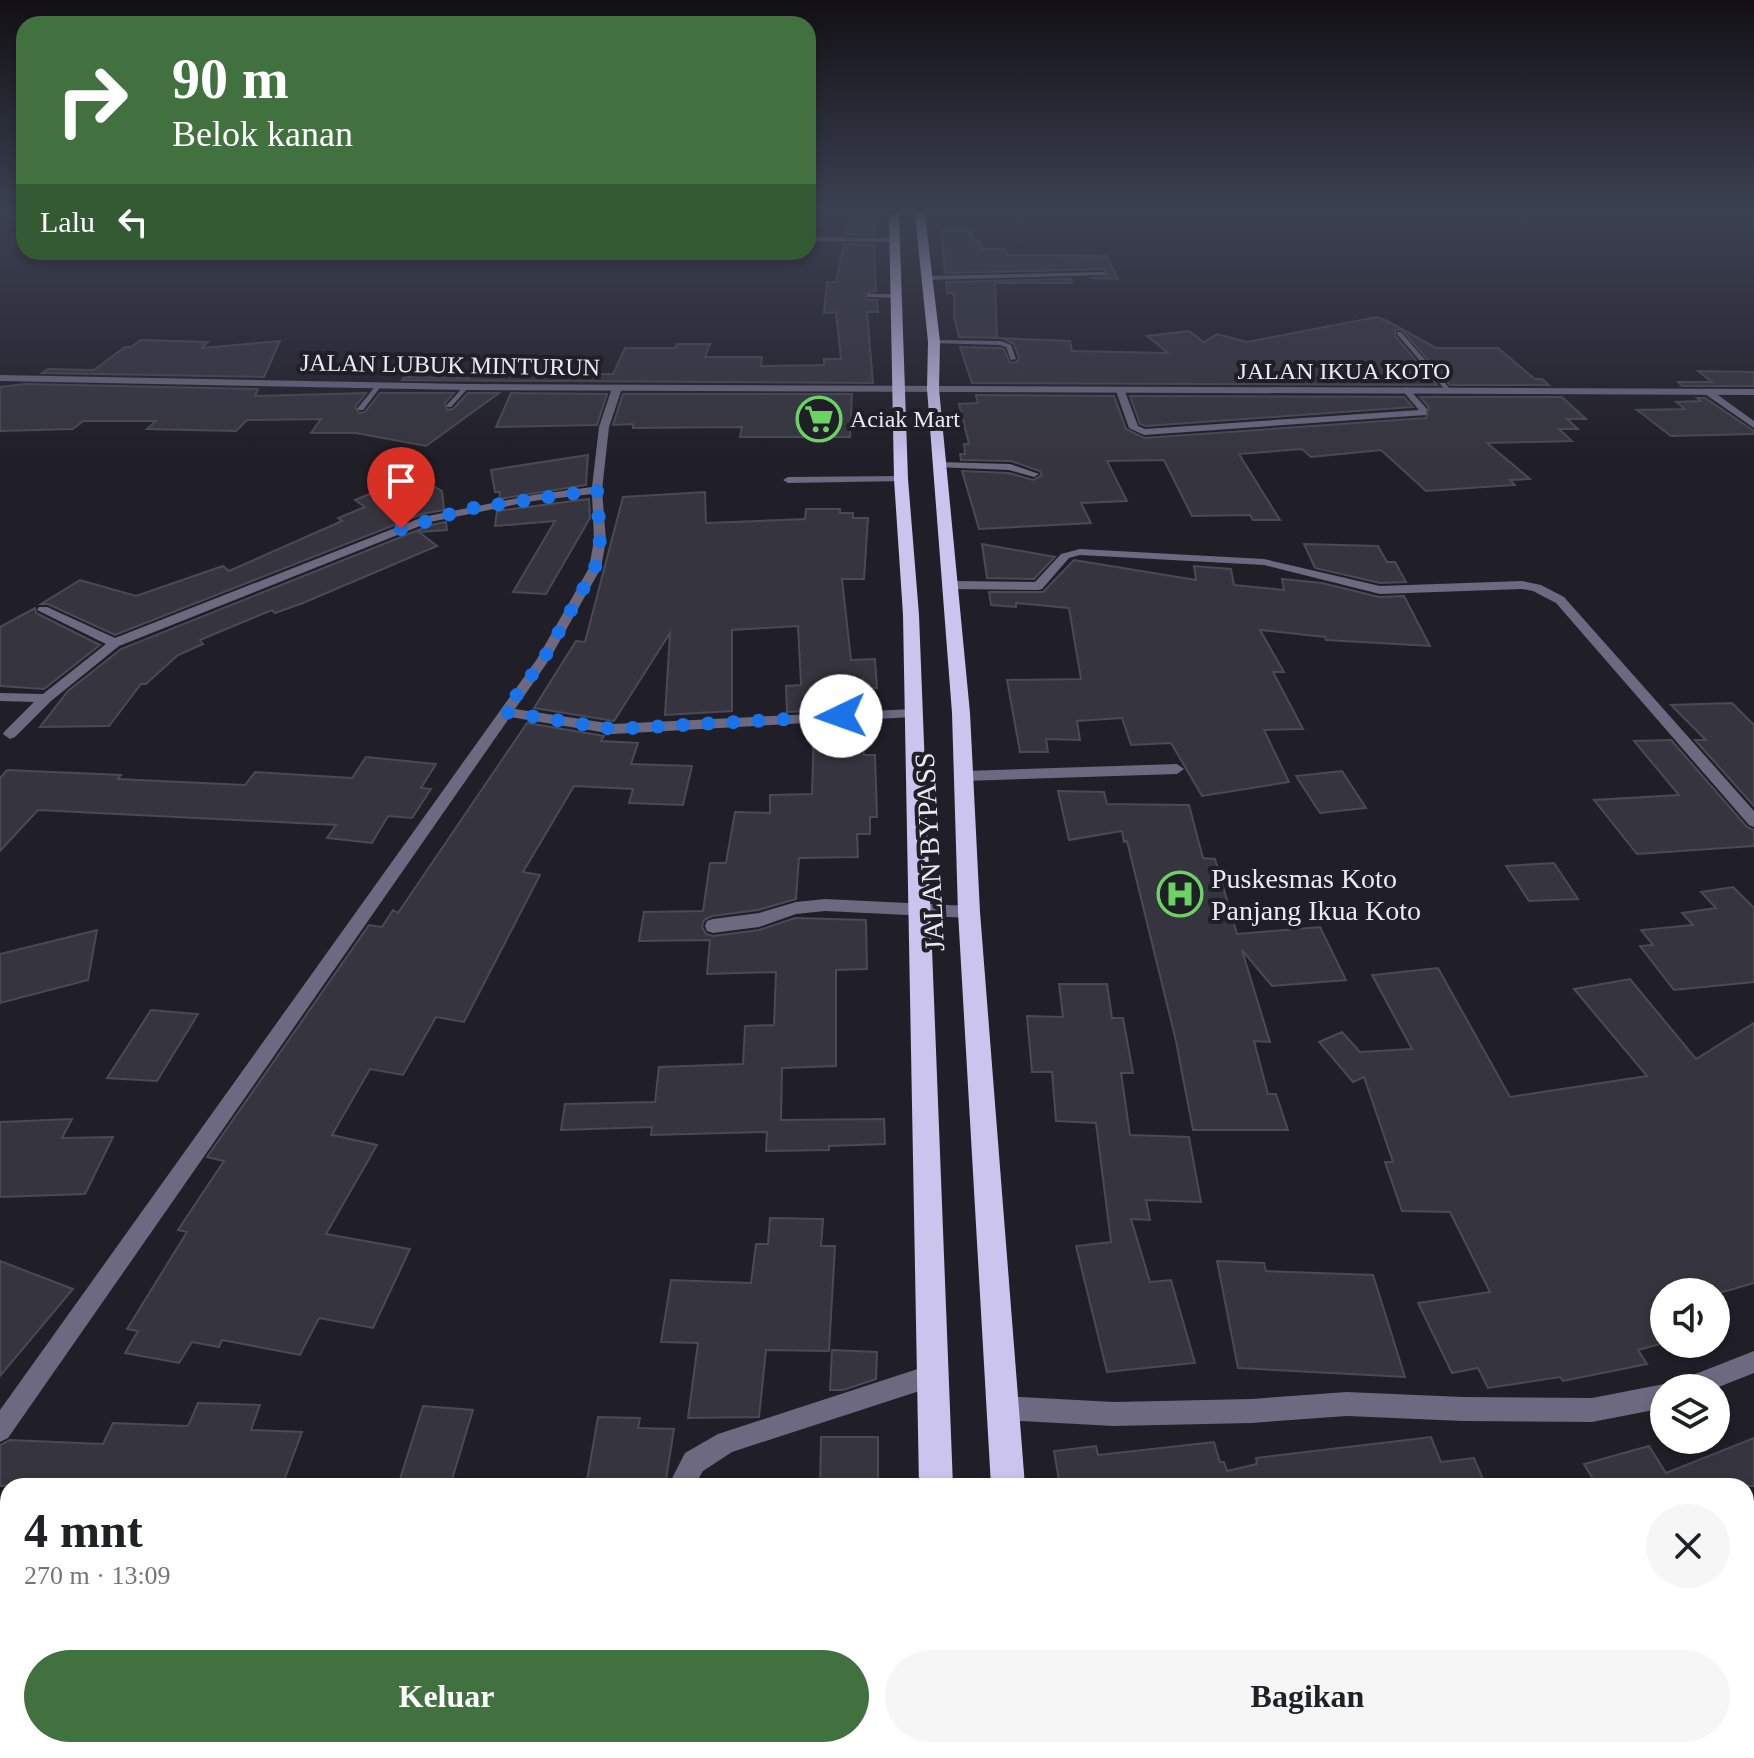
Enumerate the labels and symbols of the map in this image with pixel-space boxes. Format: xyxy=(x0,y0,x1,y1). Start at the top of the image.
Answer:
street label: JALAN LUBUK MINTURUN xyxy=(300,349,600,381)
street label: JALAN IKUA KOTO xyxy=(1238,358,1450,384)
supermarket icon: Aciak Mart xyxy=(795,395,843,443)
place label: Aciak Mart xyxy=(850,406,960,432)
pin xyxy=(367,447,435,529)
position arrow xyxy=(799,674,883,758)
street label: JALAN BYPASS xyxy=(909,752,950,952)
place label: Puskesmas Koto Panjang Ikua Koto xyxy=(1211,863,1421,926)
hospital icon: Puskesmas Koto Panjang Ikua Koto xyxy=(1156,870,1204,918)

